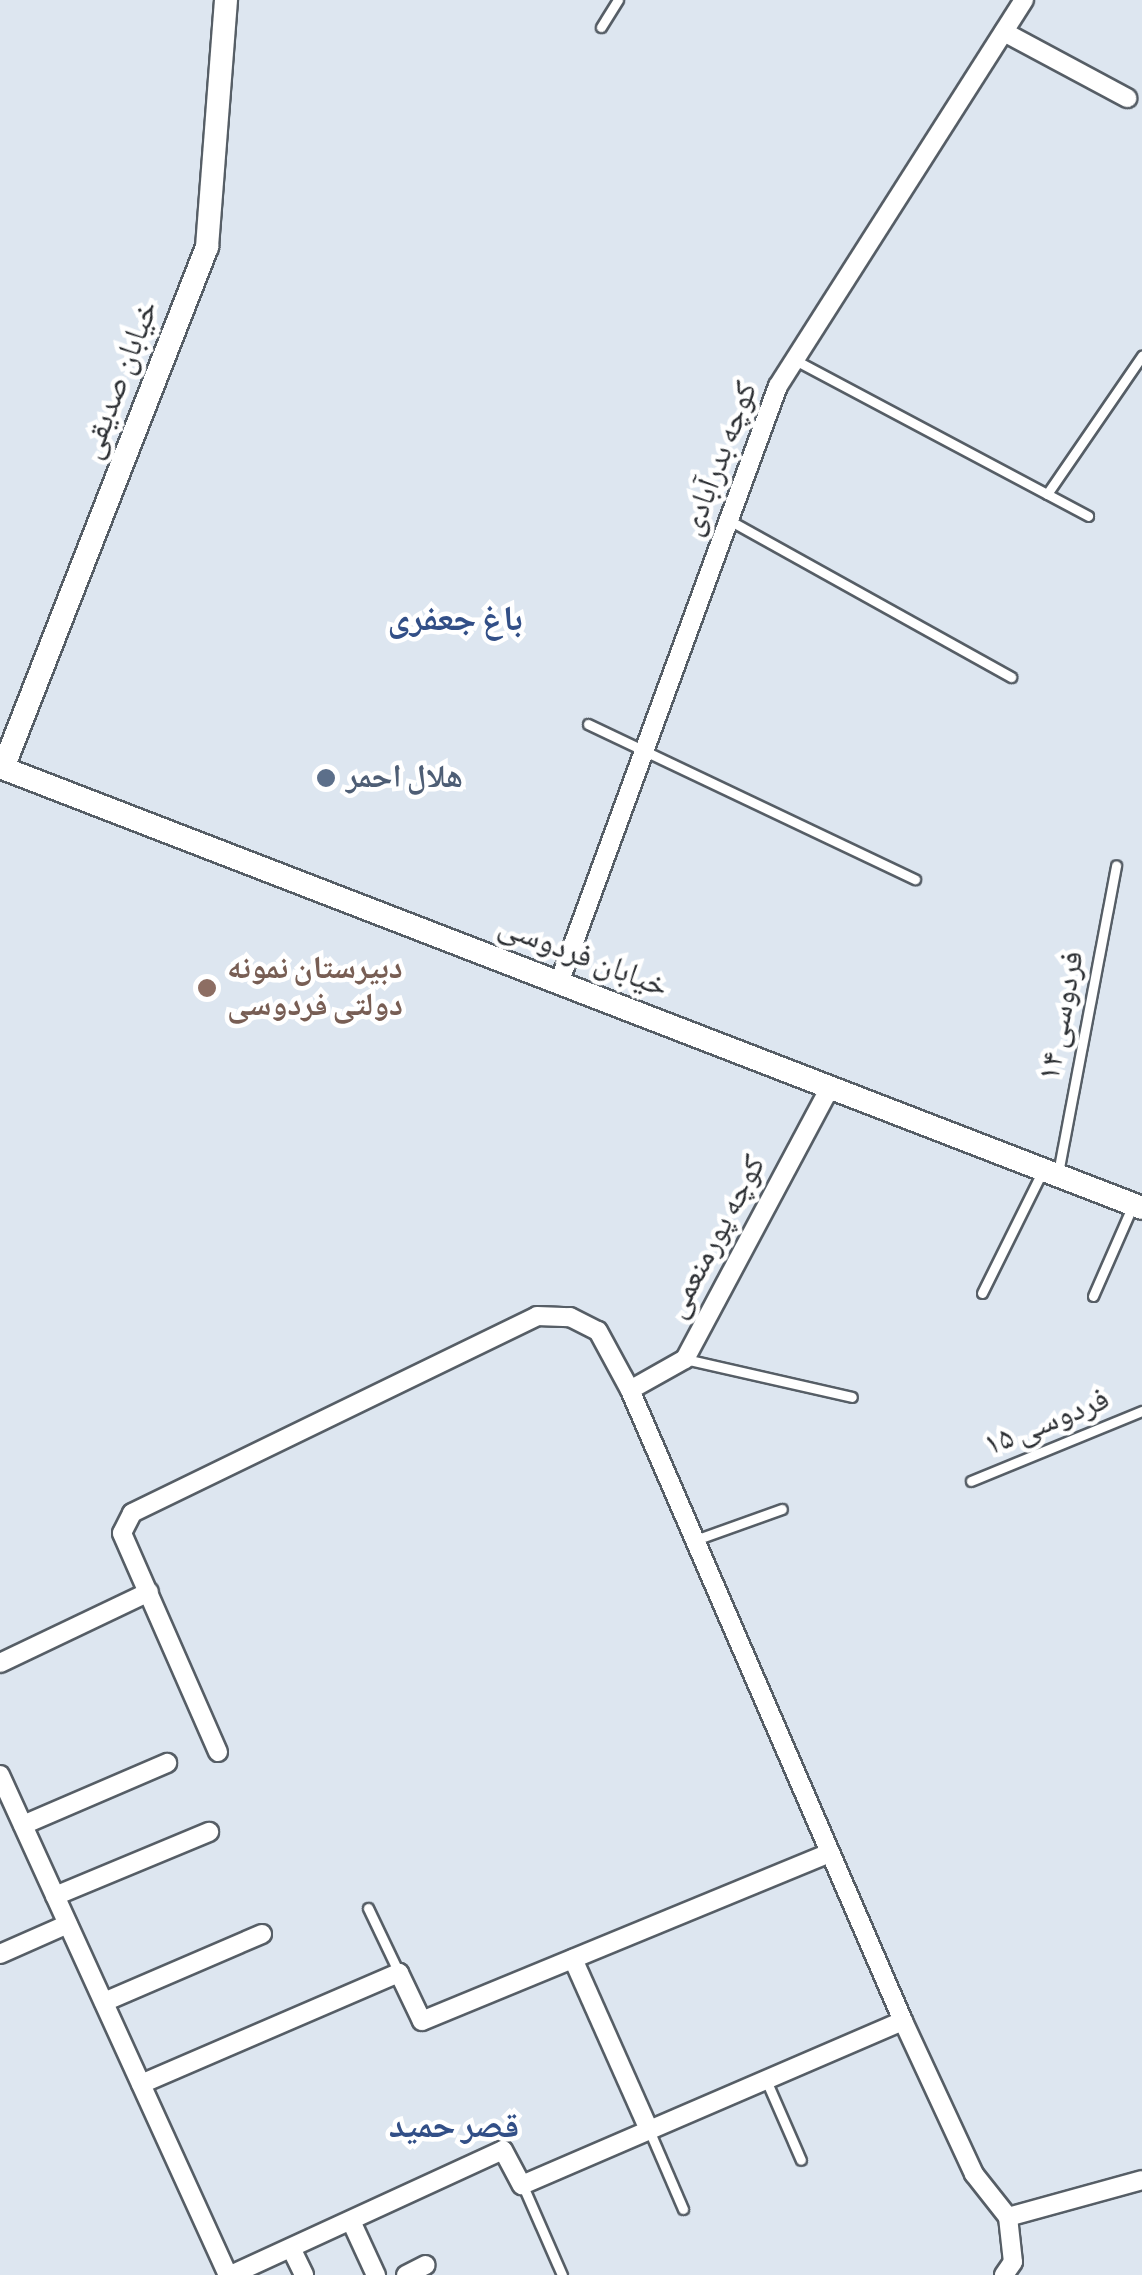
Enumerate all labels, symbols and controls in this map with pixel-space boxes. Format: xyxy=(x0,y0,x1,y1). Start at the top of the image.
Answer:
street label: خیابان صدیقی xyxy=(72,295,168,465)
street label: کوچه بدرآبادی xyxy=(673,376,767,542)
district label: باغ جعفری xyxy=(387,599,523,641)
place label: هلال احمر xyxy=(346,759,463,797)
marker: هلال احمر xyxy=(315,767,337,789)
street label: خیابان فردوسی xyxy=(493,907,673,1007)
street label: فردوسی ۱۴ xyxy=(1031,948,1093,1084)
place label: دبیرستان نمونه دولتی فردوسی xyxy=(227,951,403,1026)
marker: دبیرستان نمونه دولتی فردوسی xyxy=(196,977,218,999)
street label: کوچه پورمنعمی xyxy=(657,1149,775,1325)
street label: فردوسی ۱۵ xyxy=(979,1381,1115,1465)
district label: قصر حمید xyxy=(389,2106,519,2148)

